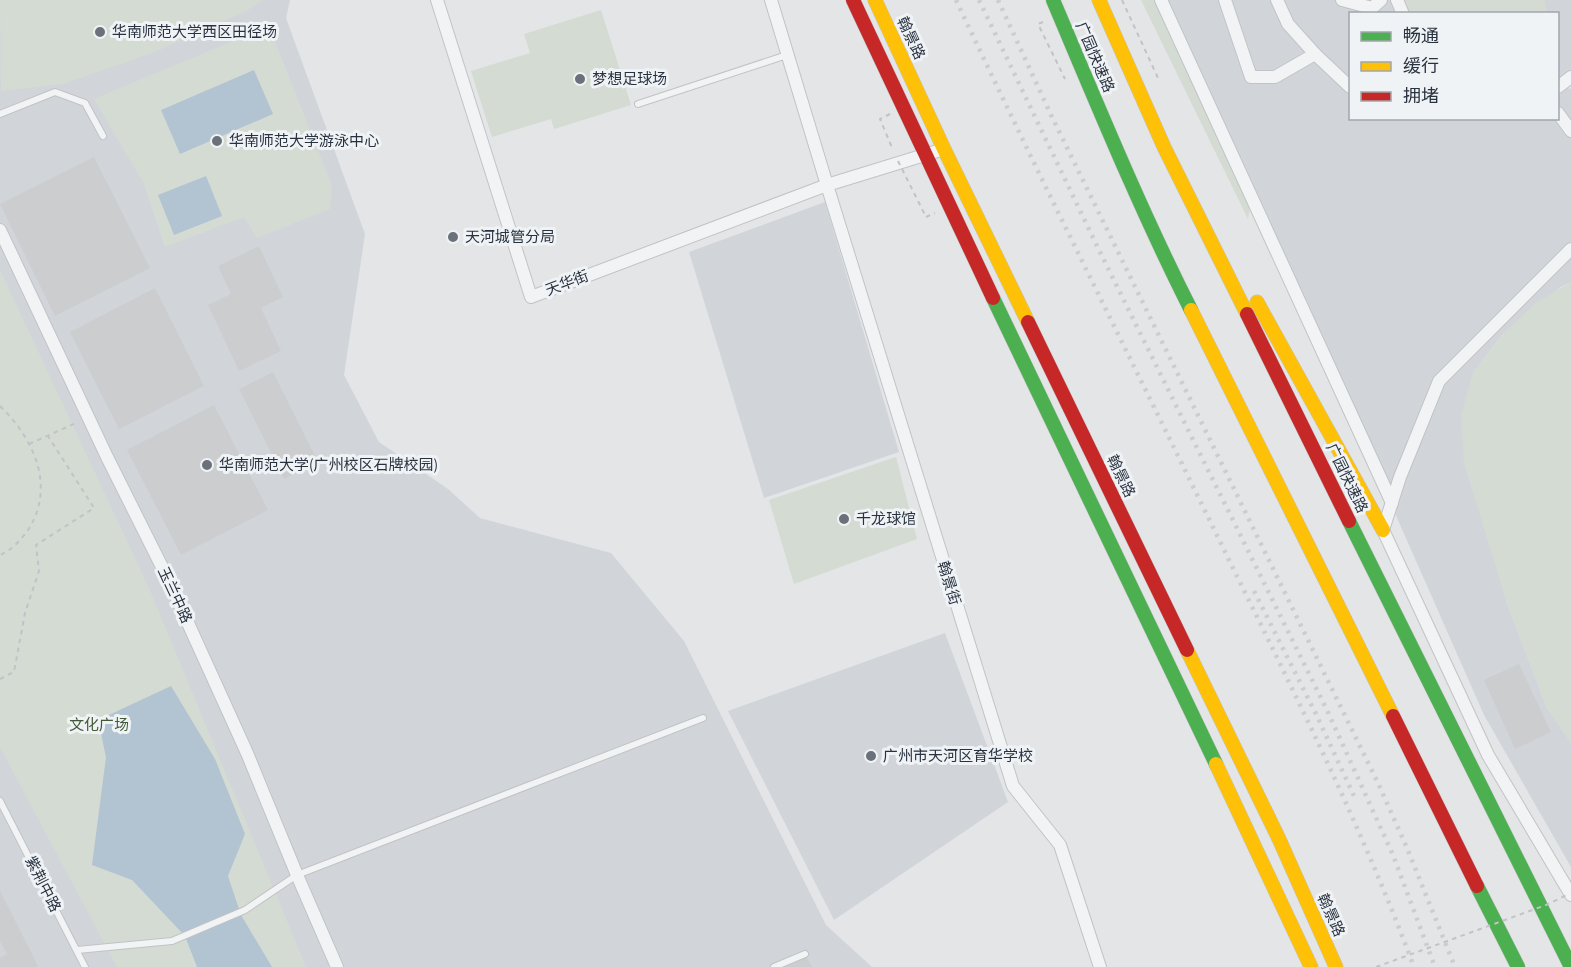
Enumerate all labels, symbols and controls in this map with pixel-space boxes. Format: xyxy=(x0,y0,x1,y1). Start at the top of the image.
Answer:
legend xyxy=(1349,12,1559,120)
street label: 翰景路 xyxy=(892,13,930,63)
street label: 广园快速路 xyxy=(1070,19,1119,96)
place label: 华南师范大学西区田径场 xyxy=(112,22,277,43)
text: 畅通 xyxy=(1403,24,1439,49)
marker: 华南师范大学西区田径场 xyxy=(93,25,107,39)
text: 缓行 xyxy=(1403,54,1439,79)
place label: 梦想足球场 xyxy=(592,69,667,90)
marker: 梦想足球场 xyxy=(573,72,587,86)
text: 拥堵 xyxy=(1403,84,1439,109)
place label: 华南师范大学游泳中心 xyxy=(229,131,379,152)
marker: 华南师范大学游泳中心 xyxy=(210,134,224,148)
place label: 天河城管分局 xyxy=(465,227,555,248)
marker: 天河城管分局 xyxy=(446,230,460,244)
street label: 天华街 xyxy=(542,266,592,301)
street label: 广园快速路 xyxy=(1321,440,1372,517)
street label: 翰景路 xyxy=(1101,451,1140,501)
place label: 华南师范大学(广州校区石牌校园) xyxy=(219,455,438,476)
marker: 华南师范大学(广州校区石牌校园) xyxy=(200,458,214,472)
place label: 千龙球馆 xyxy=(856,509,916,530)
marker: 千龙球馆 xyxy=(837,512,851,526)
street label: 翰景街 xyxy=(932,559,965,608)
street label: 玉兰中路 xyxy=(152,564,197,627)
park label: 文化广场 xyxy=(69,715,129,736)
place label: 广州市天河区育华学校 xyxy=(883,746,1033,767)
marker: 广州市天河区育华学校 xyxy=(864,749,878,763)
street label: 紫荆中路 xyxy=(20,853,66,916)
street label: 翰景路 xyxy=(1312,890,1349,940)

